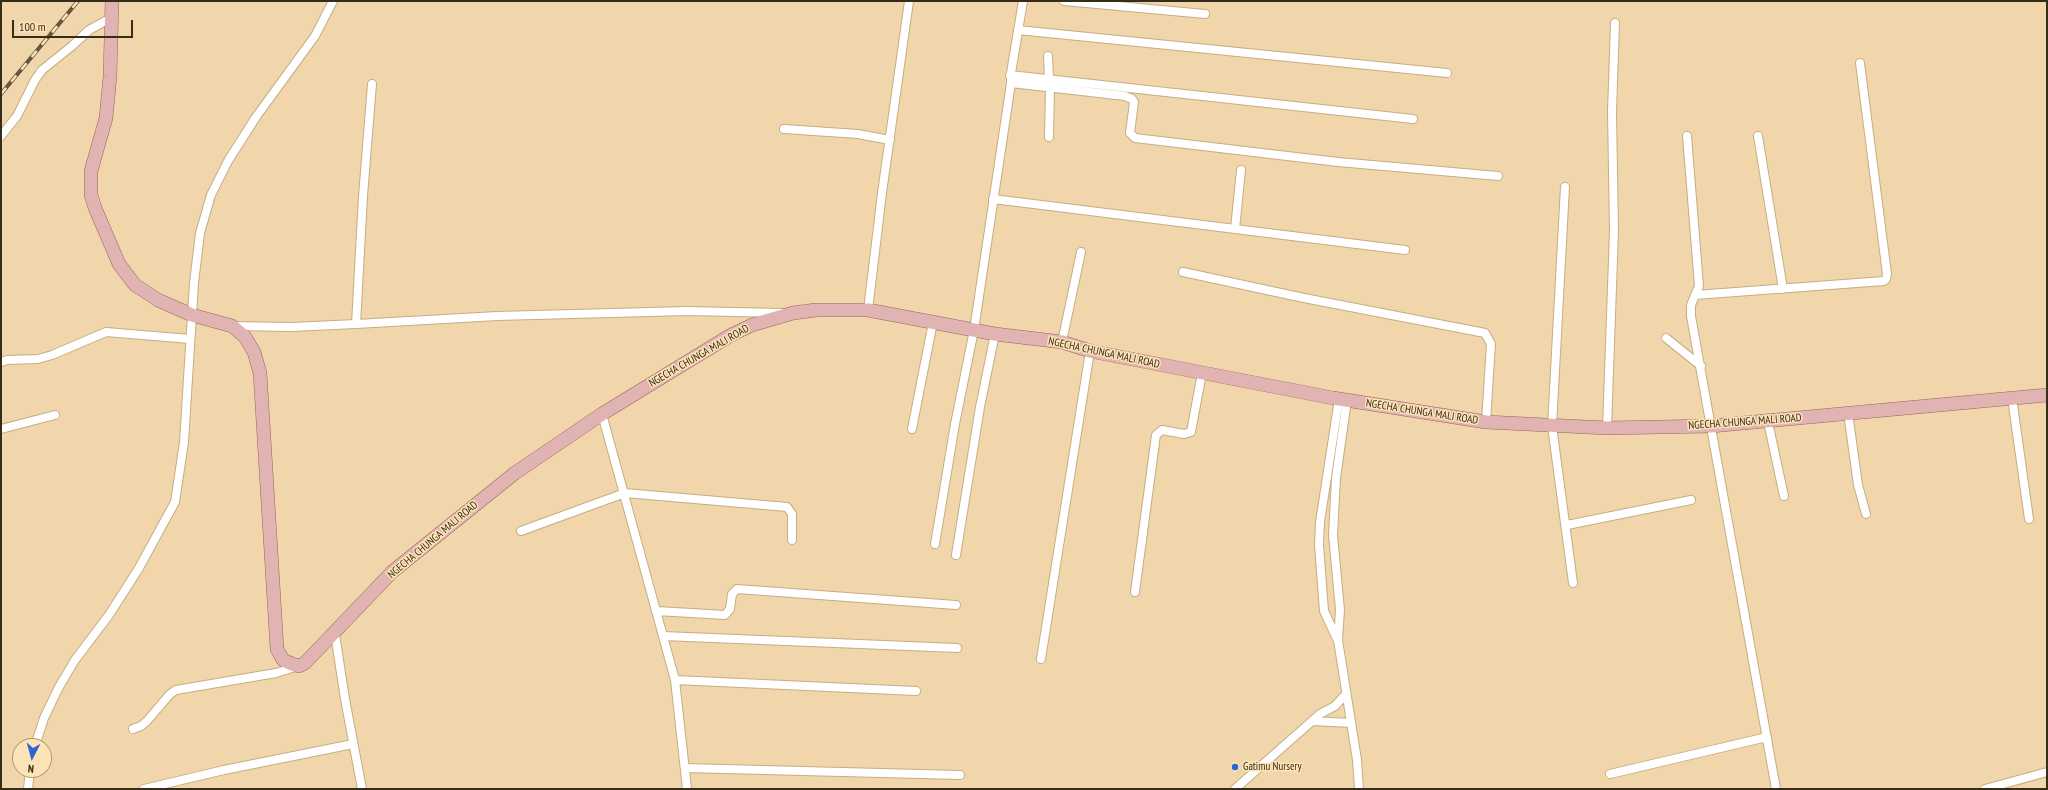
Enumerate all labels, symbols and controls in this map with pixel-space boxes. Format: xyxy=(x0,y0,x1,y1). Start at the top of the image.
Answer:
scale bar xyxy=(14,12,135,38)
text: 100 m xyxy=(19,19,46,34)
street label: NGECHA CHUNGA MALI ROAD xyxy=(647,322,751,390)
street label: NGECHA CHUNGA MALI ROAD xyxy=(1047,335,1161,371)
street label: NGECHA CHUNGA MALI ROAD xyxy=(1365,397,1479,427)
street label: NGECHA CHUNGA MALI ROAD xyxy=(1688,411,1802,433)
street label: NGECHA CHUNGA MALI ROAD xyxy=(385,498,481,582)
north arrow xyxy=(12,738,52,778)
place label: Gatimu Nursery xyxy=(1243,760,1302,774)
text: N xyxy=(27,762,35,776)
marker: Gatimu Nursery xyxy=(1230,762,1240,772)

